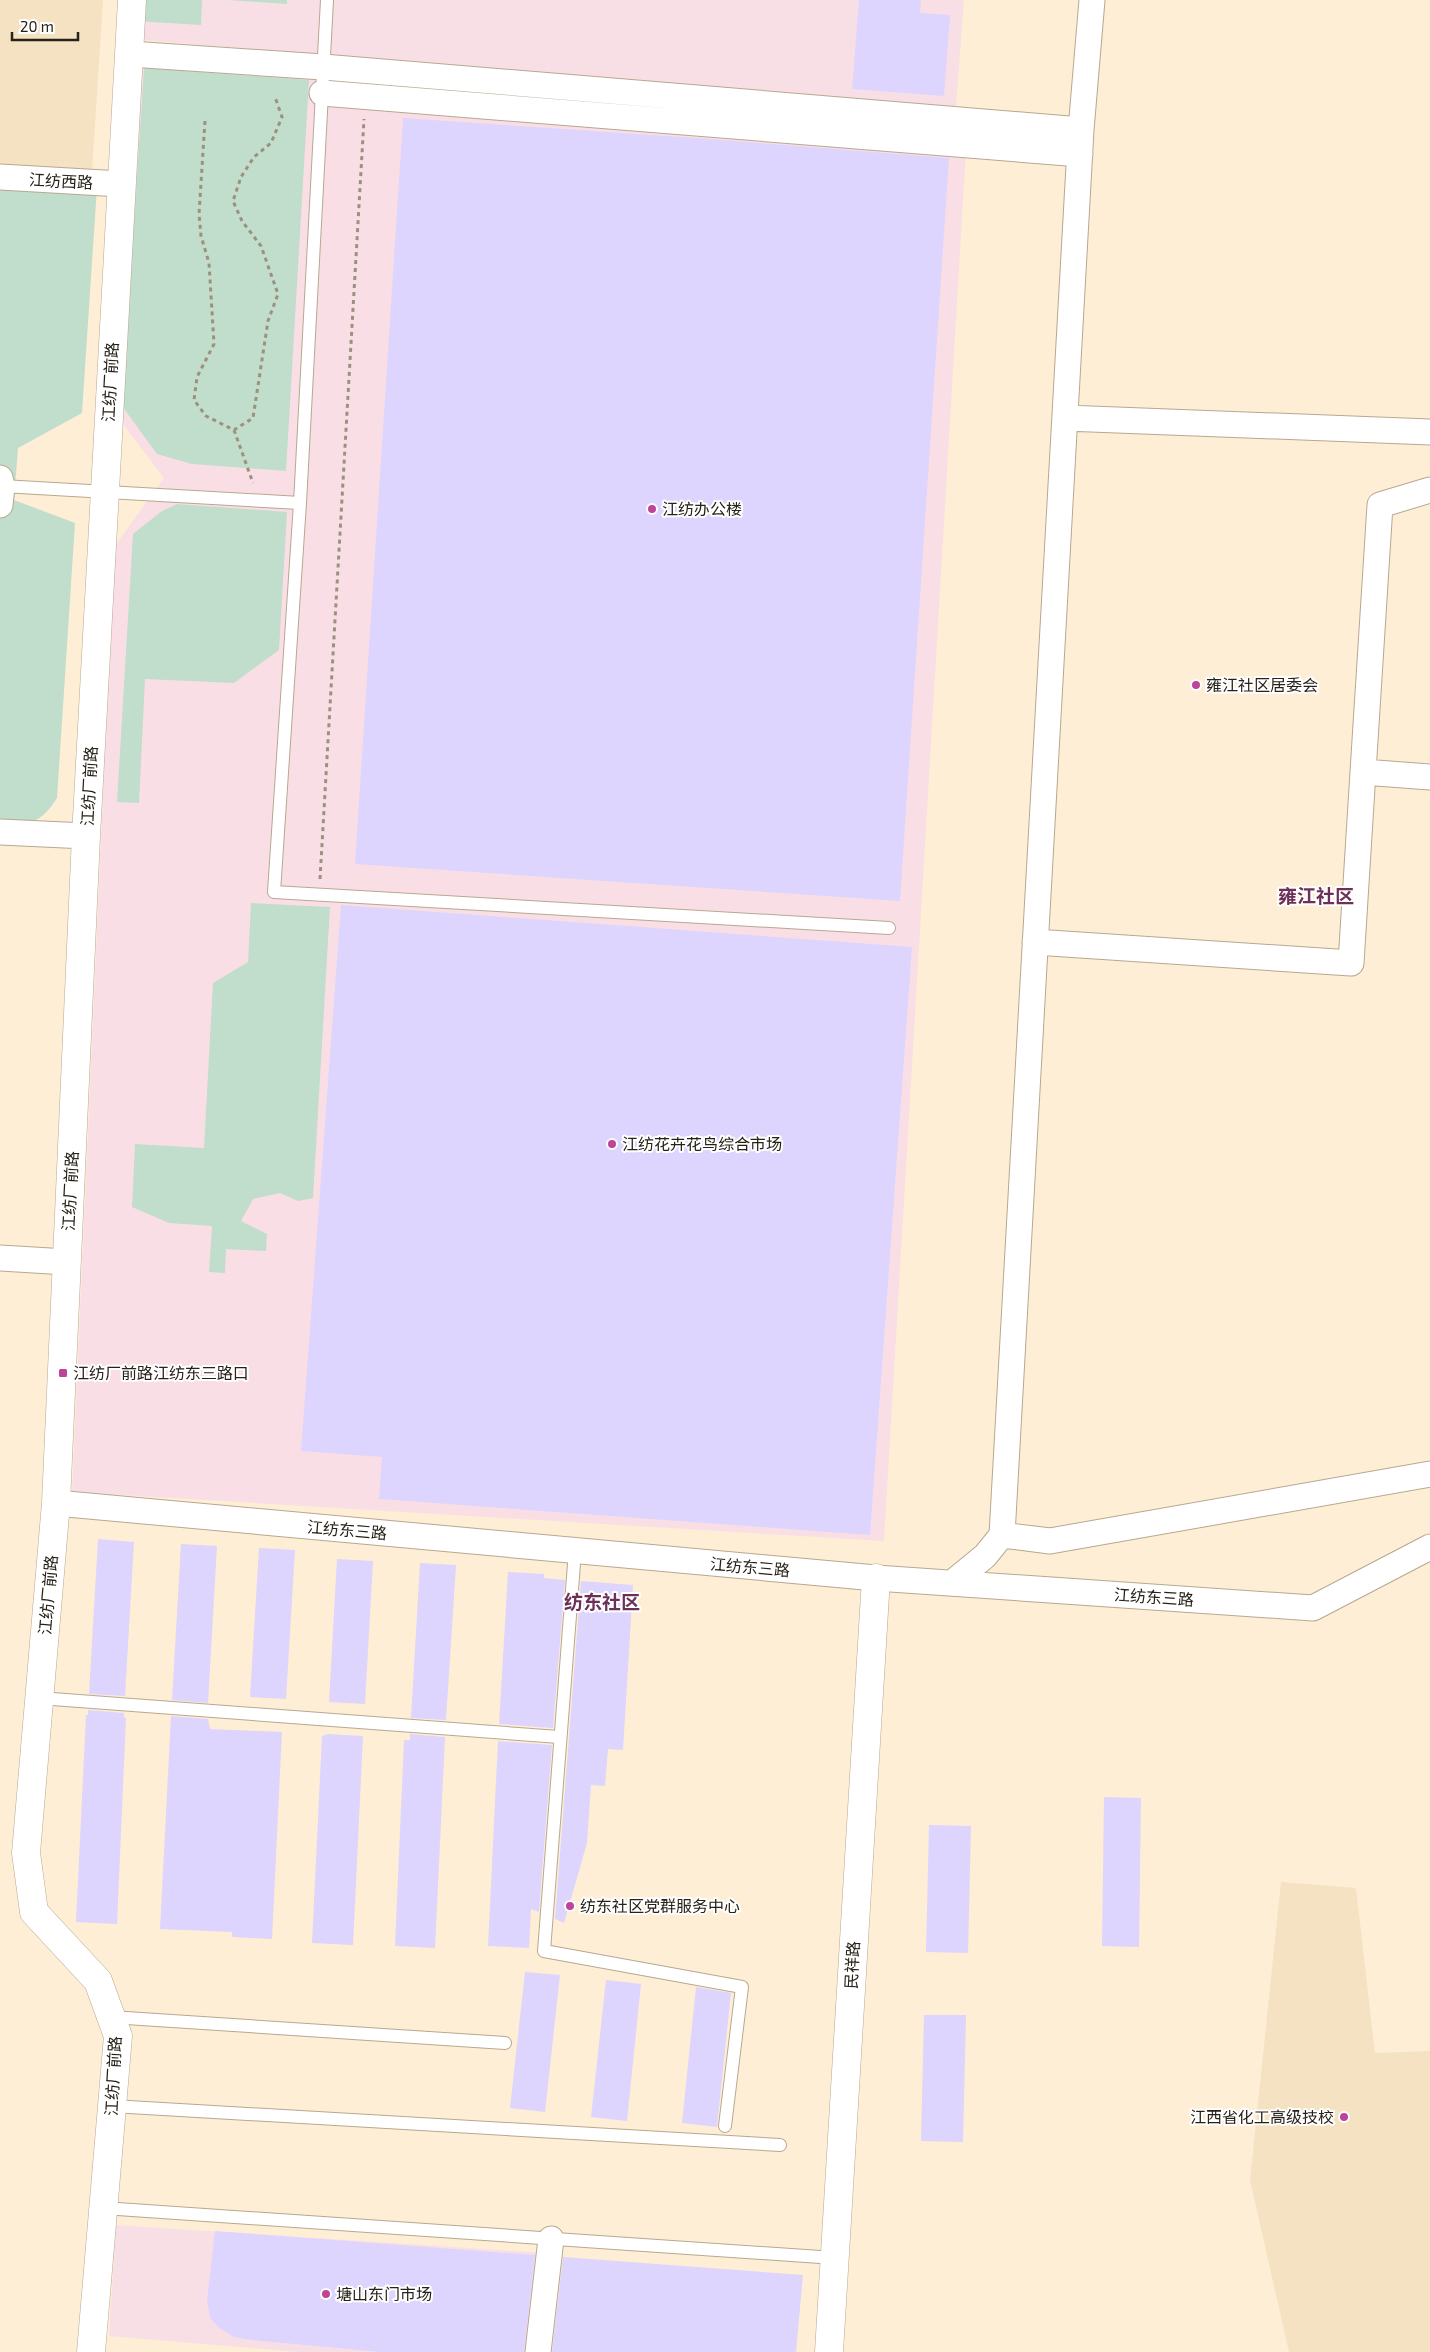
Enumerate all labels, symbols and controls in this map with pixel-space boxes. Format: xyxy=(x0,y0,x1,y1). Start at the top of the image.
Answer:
scale bar xyxy=(12,10,79,42)
text: 20 m xyxy=(20,17,54,35)
street label: 江纺西路 xyxy=(29,169,93,192)
street label: 江纺厂前路 xyxy=(98,342,121,422)
place label: 江纺办公楼 xyxy=(662,499,742,518)
marker: 江纺办公楼 xyxy=(646,503,658,515)
place label: 雍江社区居委会 xyxy=(1206,675,1318,694)
marker: 雍江社区居委会 xyxy=(1190,679,1202,691)
street label: 江纺厂前路 xyxy=(77,746,100,826)
district label: 雍江社区 xyxy=(1278,884,1354,907)
place label: 江纺花卉花鸟综合市场 xyxy=(622,1134,782,1153)
marker: 江纺花卉花鸟综合市场 xyxy=(606,1138,618,1150)
street label: 江纺厂前路 xyxy=(58,1151,81,1231)
place label: 江纺厂前路江纺东三路口 xyxy=(73,1363,249,1382)
marker: 江纺厂前路江纺东三路口 xyxy=(57,1367,69,1379)
street label: 江纺东三路 xyxy=(306,1517,388,1542)
street label: 江纺厂前路 xyxy=(35,1554,60,1636)
street label: 江纺东三路 xyxy=(709,1554,791,1579)
street label: 江纺东三路 xyxy=(1113,1584,1195,1609)
district label: 纺东社区 xyxy=(564,1590,640,1613)
place label: 纺东社区党群服务中心 xyxy=(580,1896,740,1915)
marker: 纺东社区党群服务中心 xyxy=(564,1900,576,1912)
street label: 民祥路 xyxy=(841,1941,862,1989)
street label: 江纺厂前路 xyxy=(101,2036,124,2116)
place label: 江西省化工高级技校 xyxy=(1190,2107,1334,2126)
marker: 江西省化工高级技校 xyxy=(1338,2111,1350,2123)
place label: 塘山东门市场 xyxy=(336,2284,432,2303)
marker: 塘山东门市场 xyxy=(320,2288,332,2300)

